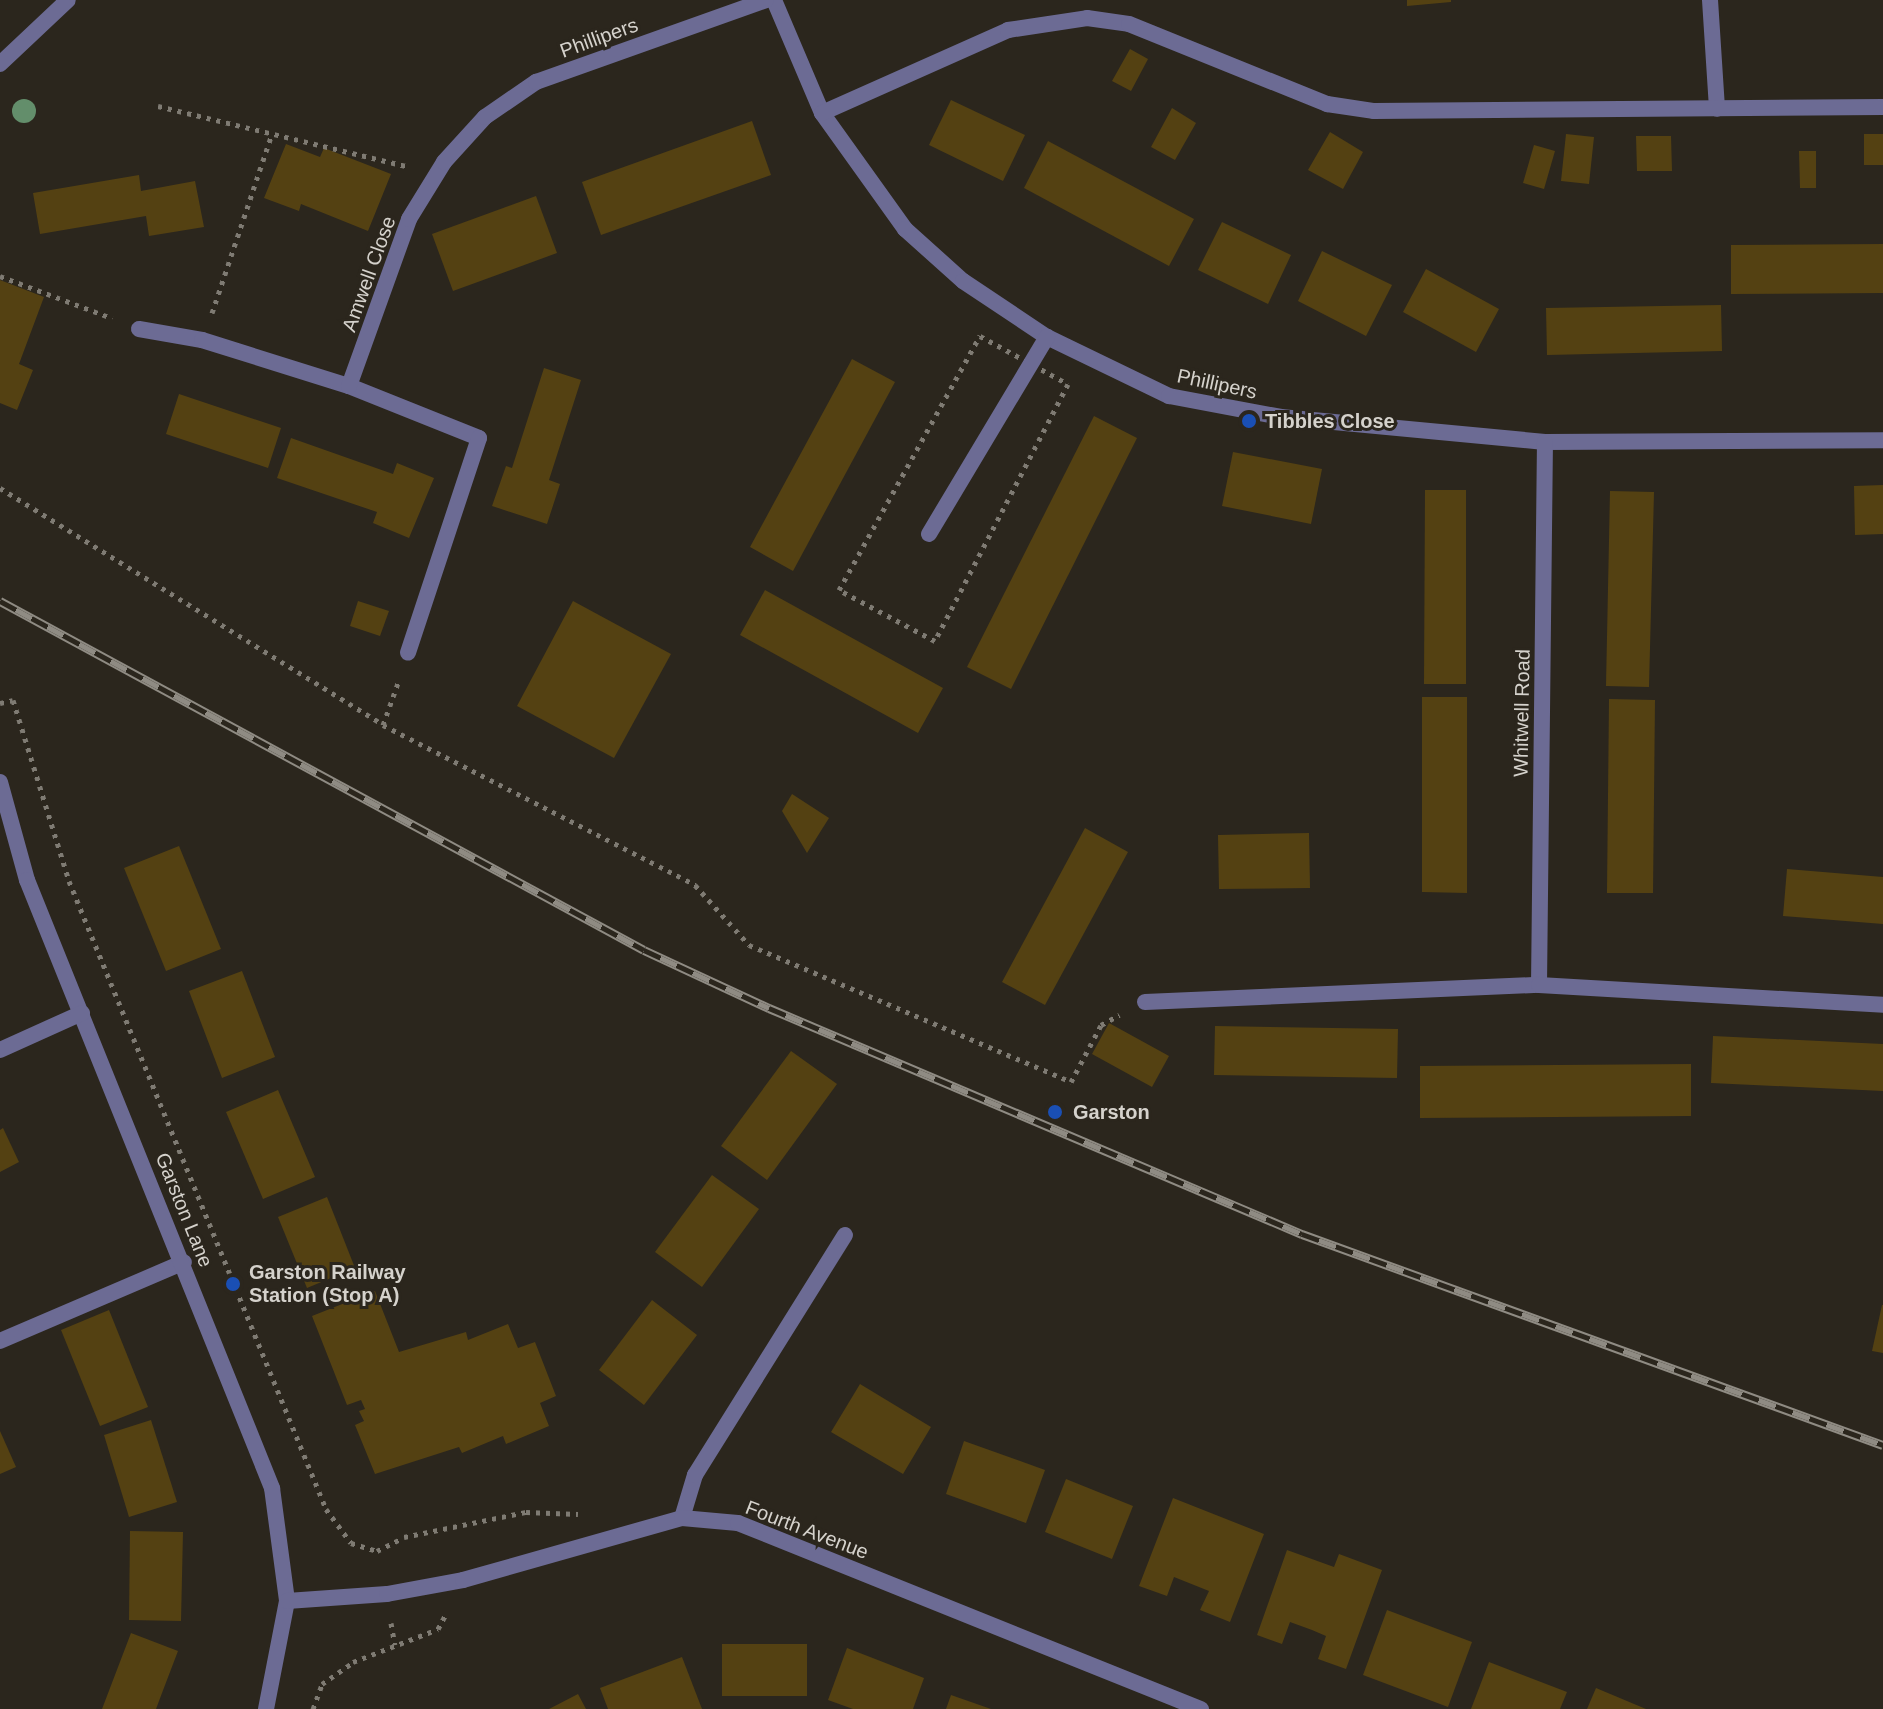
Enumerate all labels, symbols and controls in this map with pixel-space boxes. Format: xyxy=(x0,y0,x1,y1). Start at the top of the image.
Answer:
street label: Phillipers xyxy=(557,13,641,63)
street label: Amwell Close xyxy=(337,213,401,335)
street label: Phillipers xyxy=(1175,364,1259,404)
place label: Tibbles Close xyxy=(1265,409,1395,433)
marker: Tibbles Close xyxy=(1240,412,1258,430)
street label: Whitwell Road xyxy=(1509,649,1535,777)
place label: Garston xyxy=(1073,1100,1150,1124)
marker: Garston xyxy=(1044,1101,1066,1123)
street label: Garston Lane xyxy=(150,1149,218,1271)
place label: Garston Railway Station (Stop A) xyxy=(249,1260,406,1307)
marker: Garston Railway Station (Stop A) xyxy=(224,1275,242,1293)
street label: Fourth Avenue xyxy=(742,1495,872,1565)

